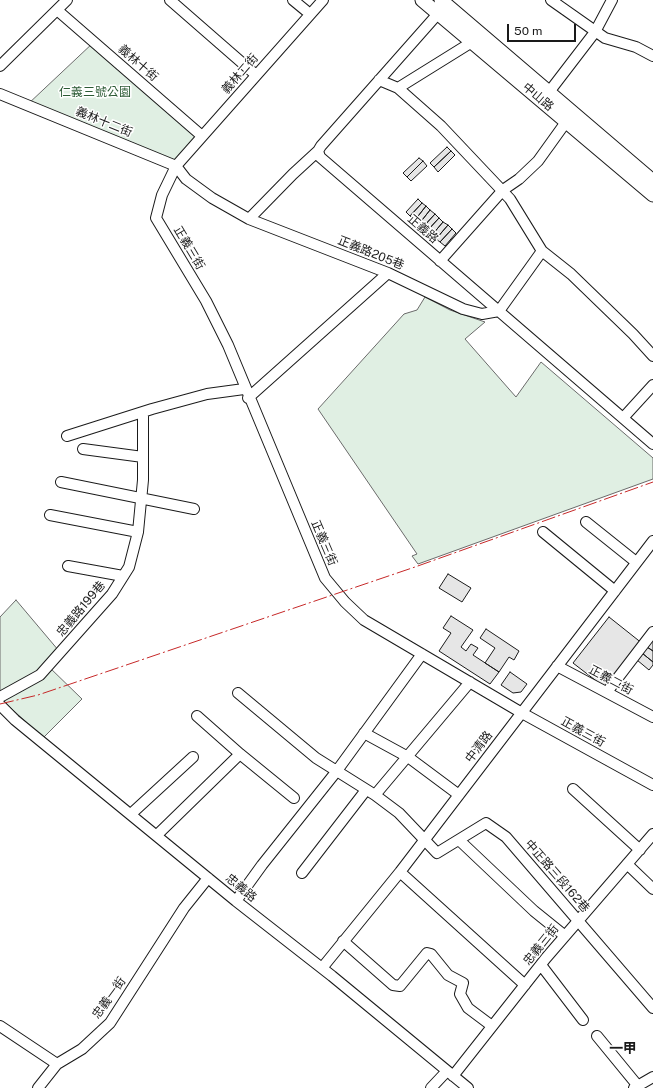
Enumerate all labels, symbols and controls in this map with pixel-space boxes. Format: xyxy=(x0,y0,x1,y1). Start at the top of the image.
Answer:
scale bar xyxy=(509,16,578,42)
text: 50 m xyxy=(514,24,542,38)
street label: 義林十街 xyxy=(115,42,161,84)
street label: 義林二街 xyxy=(219,51,261,97)
street label: 中山路 xyxy=(520,80,556,114)
park label: 仁義三號公園 xyxy=(59,85,131,99)
street label: 義林十二街 xyxy=(73,104,135,140)
street label: 正義路 xyxy=(405,212,441,246)
street label: 正義三街 xyxy=(170,224,208,272)
street label: 正義路205巷 xyxy=(336,233,406,273)
street label: 正義三街 xyxy=(308,518,340,568)
street label: 忠義路199巷 xyxy=(54,578,108,640)
street label: 正義二街 xyxy=(586,662,636,698)
street label: 正義三街 xyxy=(559,714,607,750)
street label: 中清路 xyxy=(462,728,496,766)
street label: 中正路三段162巷 xyxy=(522,837,592,915)
street label: 忠義路 xyxy=(222,871,260,905)
street label: 忠義三街 xyxy=(520,922,562,968)
street label: 忠義一街 xyxy=(89,974,129,1022)
district label: 一甲 xyxy=(609,1041,637,1057)

